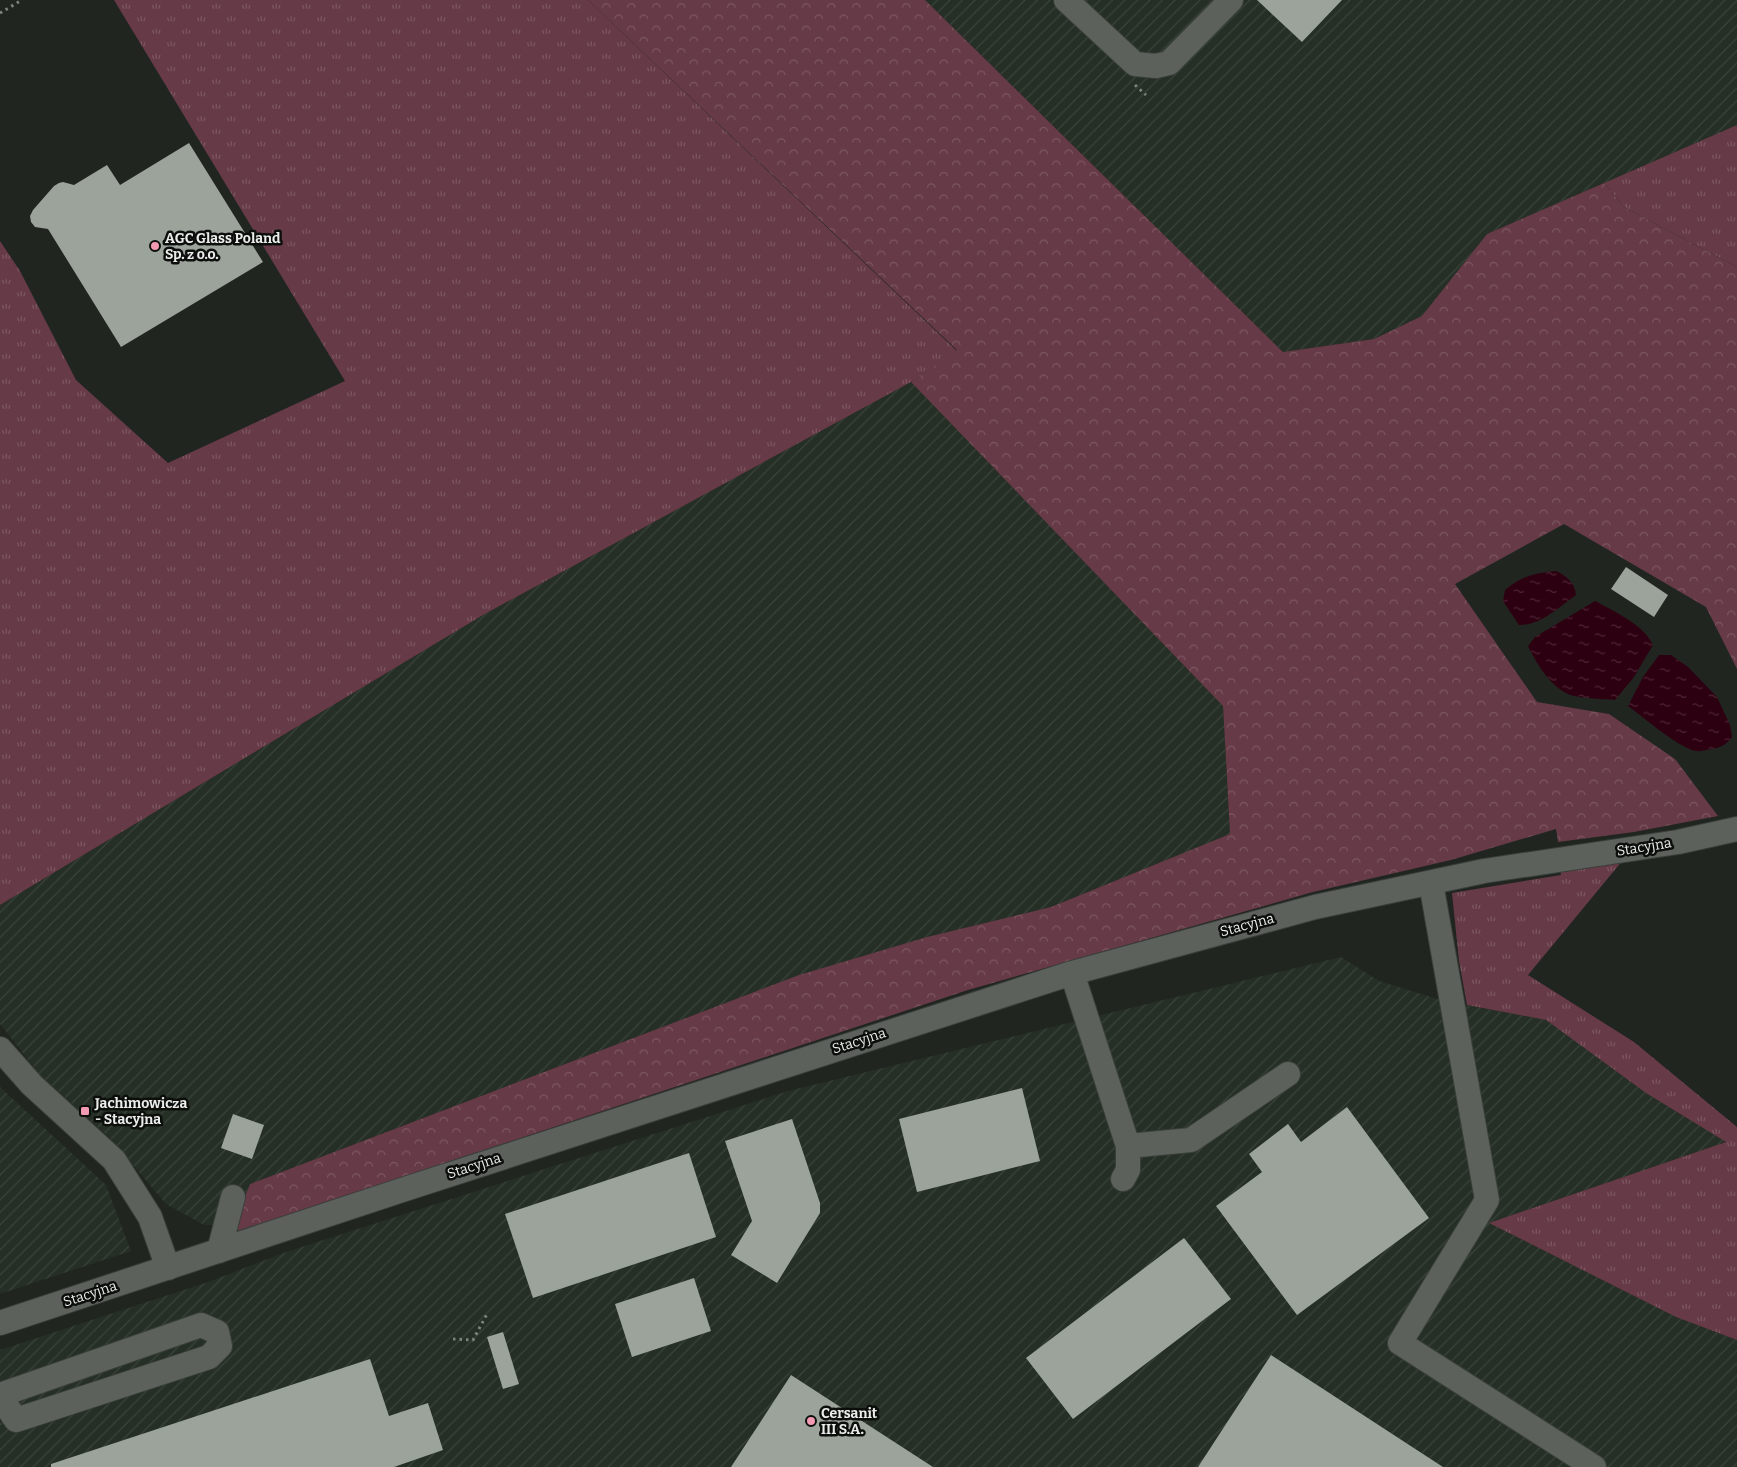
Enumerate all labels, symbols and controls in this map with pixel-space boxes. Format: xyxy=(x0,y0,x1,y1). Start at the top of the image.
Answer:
place label: AGC Glass Poland Sp. z o.o. xyxy=(165,230,281,263)
marker: AGC Glass Poland Sp. z o.o. xyxy=(149,240,161,252)
street label: Stacyjna xyxy=(1615,834,1673,860)
street label: Stacyjna xyxy=(1218,910,1276,940)
street label: Stacyjna xyxy=(830,1024,888,1058)
place label: Jachimowicza - Stacyjna xyxy=(94,1095,187,1128)
marker: Jachimowicza - Stacyjna xyxy=(79,1105,91,1117)
street label: Stacyjna xyxy=(445,1149,503,1183)
street label: Stacyjna xyxy=(61,1277,119,1311)
place label: Cersanit III S.A. xyxy=(821,1405,878,1438)
marker: Cersanit III S.A. xyxy=(805,1415,817,1427)

